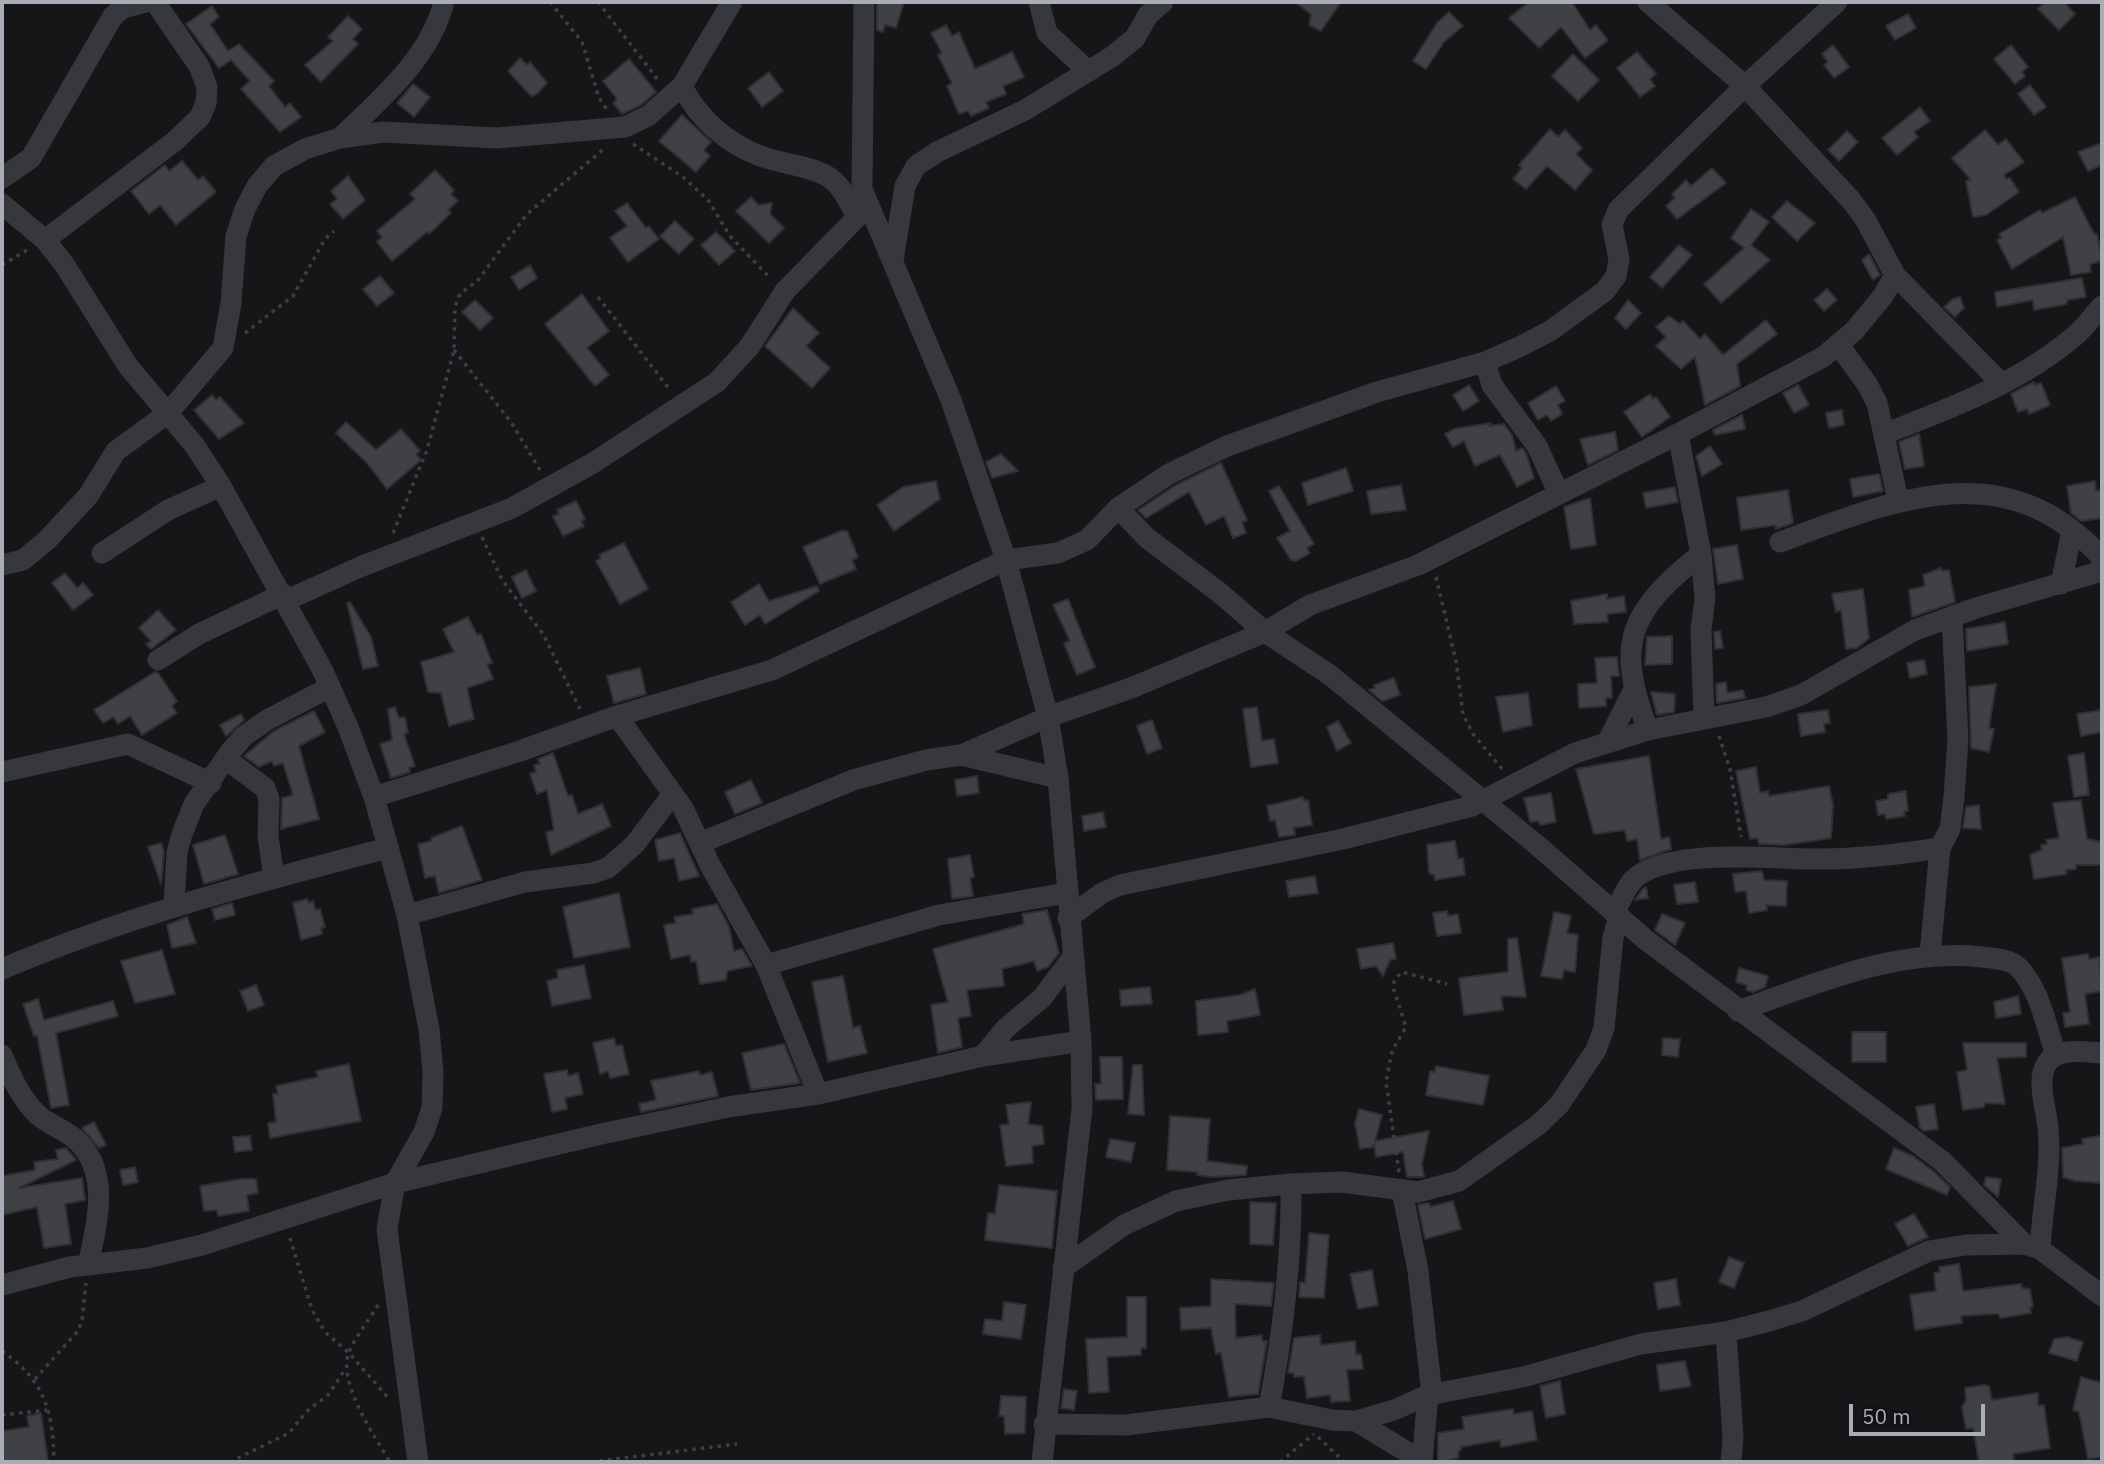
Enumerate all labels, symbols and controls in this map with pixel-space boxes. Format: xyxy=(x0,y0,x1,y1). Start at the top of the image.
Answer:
scale bar xyxy=(1852,1390,1988,1434)
text: 50 m xyxy=(1862,1402,1911,1430)

